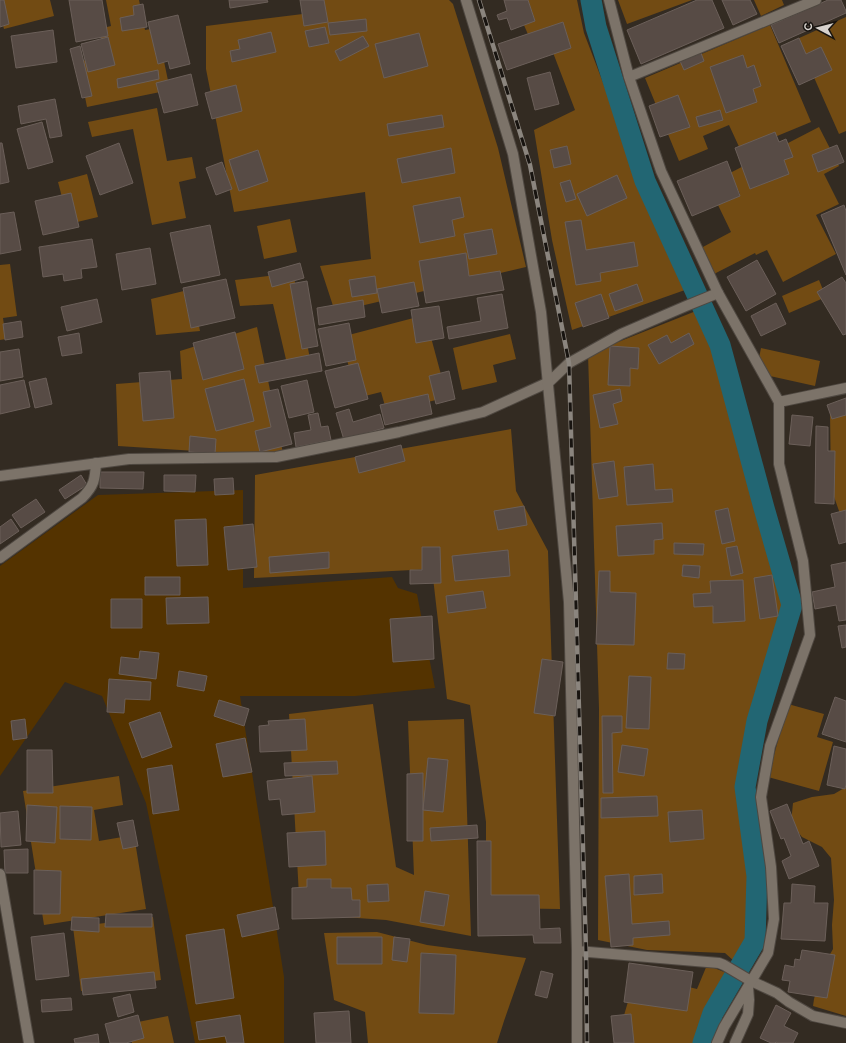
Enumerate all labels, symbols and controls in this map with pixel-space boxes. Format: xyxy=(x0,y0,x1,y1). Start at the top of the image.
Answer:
north arrow xyxy=(798,8,838,48)
text: С xyxy=(802,22,816,31)

